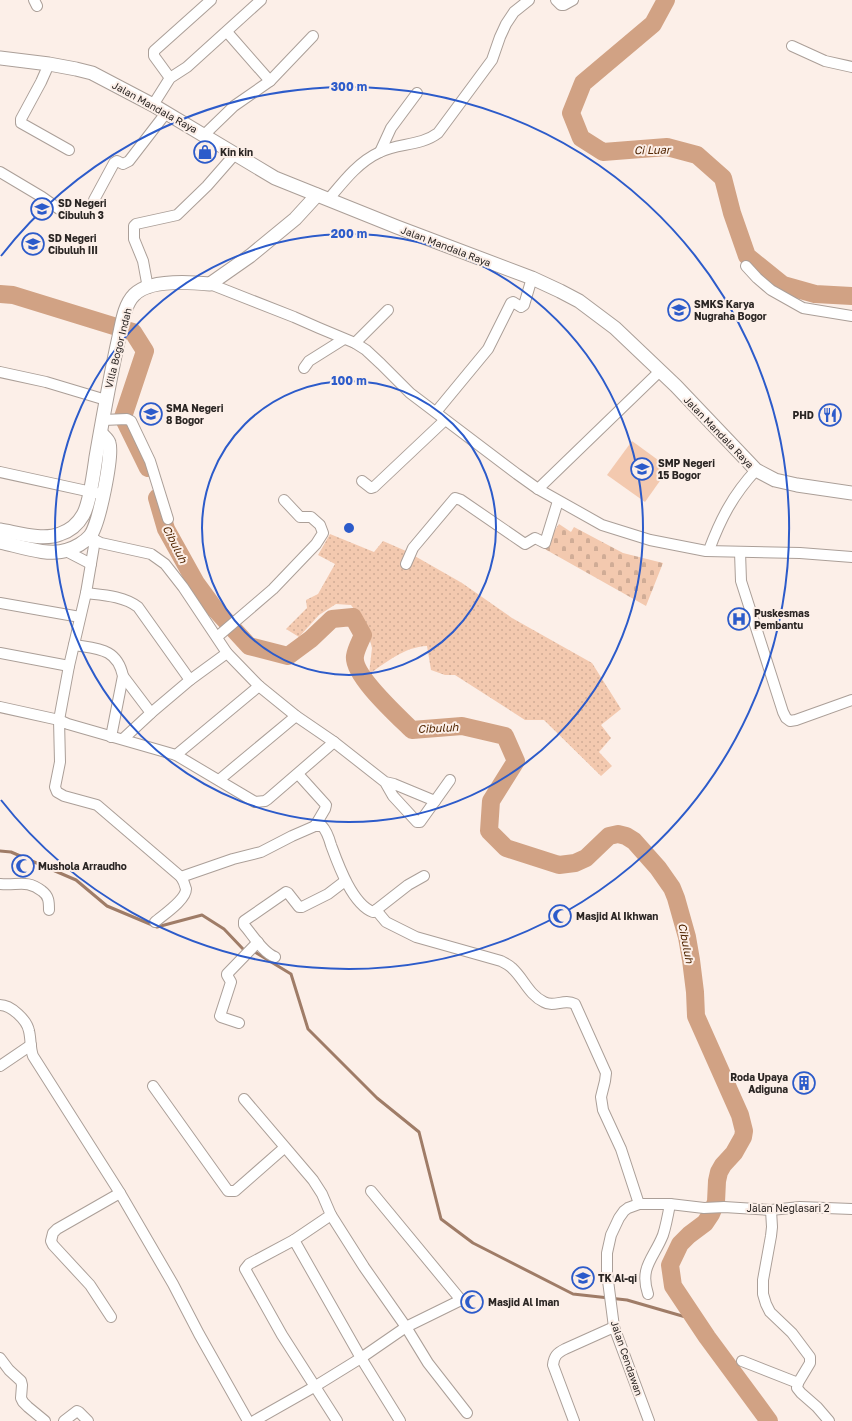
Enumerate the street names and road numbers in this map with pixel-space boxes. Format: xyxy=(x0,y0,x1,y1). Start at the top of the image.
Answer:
street label: Jalan Mandala Raya xyxy=(110,79,200,135)
street label: Jalan Mandala Raya xyxy=(399,223,493,269)
street label: Villa Bogor Indah xyxy=(102,307,134,389)
street label: Jalan Mandala Raya xyxy=(682,394,756,470)
street label: Jalan Neglasari 2 xyxy=(747,1202,830,1214)
street label: Jalan Cendawan xyxy=(608,1319,646,1397)

